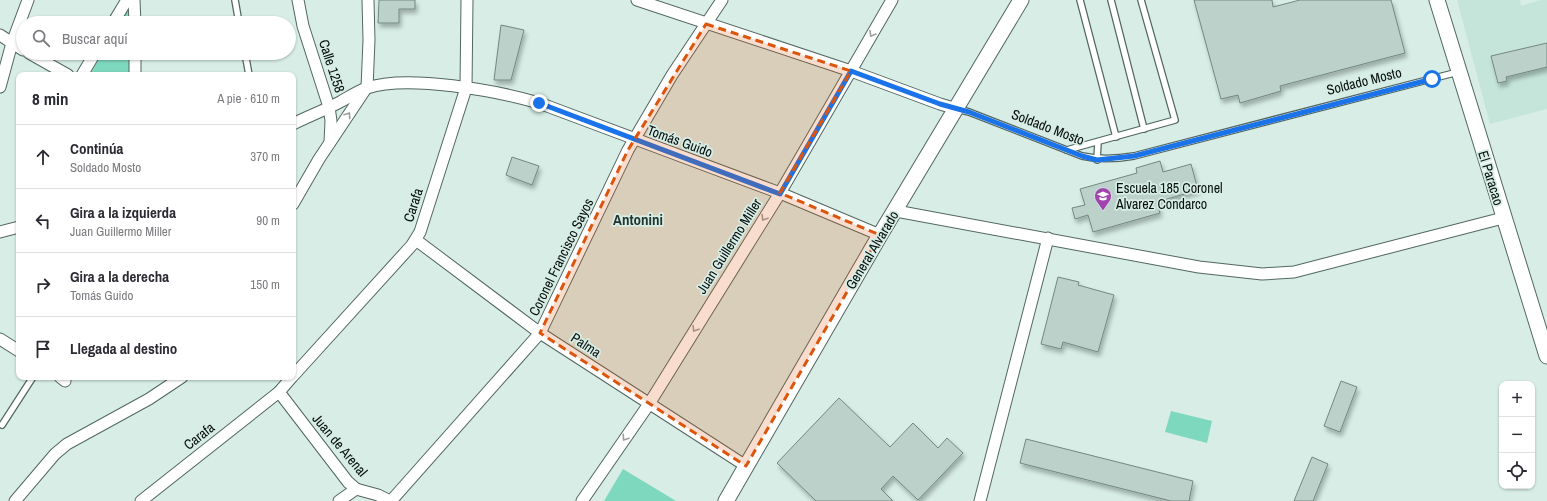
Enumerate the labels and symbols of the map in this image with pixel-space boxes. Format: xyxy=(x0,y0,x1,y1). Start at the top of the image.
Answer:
one-way arrow xyxy=(870,30,877,37)
street label: Calle 1258 xyxy=(315,37,349,95)
street label: Soldado Mosto xyxy=(1325,63,1403,99)
route start xyxy=(1423,70,1441,88)
route end xyxy=(530,94,548,112)
street label: Soldado Mosto xyxy=(1009,105,1087,149)
one-way arrow xyxy=(343,112,351,119)
street label: Tomás Guido xyxy=(645,121,715,161)
street label: El Paracao xyxy=(1474,149,1508,207)
place label: Escuela 185 Coronel Alvarez Condarco xyxy=(1115,179,1223,213)
street label: Carafa xyxy=(399,185,427,224)
school or university icon: Escuela 185 Coronel Alvarez Condarco xyxy=(1093,186,1113,211)
street label: Coronel Francisco Sayos xyxy=(525,195,597,319)
street label: Juan Guillermo Miller xyxy=(692,195,766,297)
street label: General Alvarado xyxy=(841,207,903,293)
district label: Antonini xyxy=(613,209,663,230)
one-way arrow xyxy=(762,214,769,221)
one-way arrow xyxy=(693,325,700,332)
street label: Palma xyxy=(567,329,605,362)
street label: Juan de Arenal xyxy=(308,410,372,480)
street label: Carafa xyxy=(180,418,219,454)
one-way arrow xyxy=(622,434,630,441)

